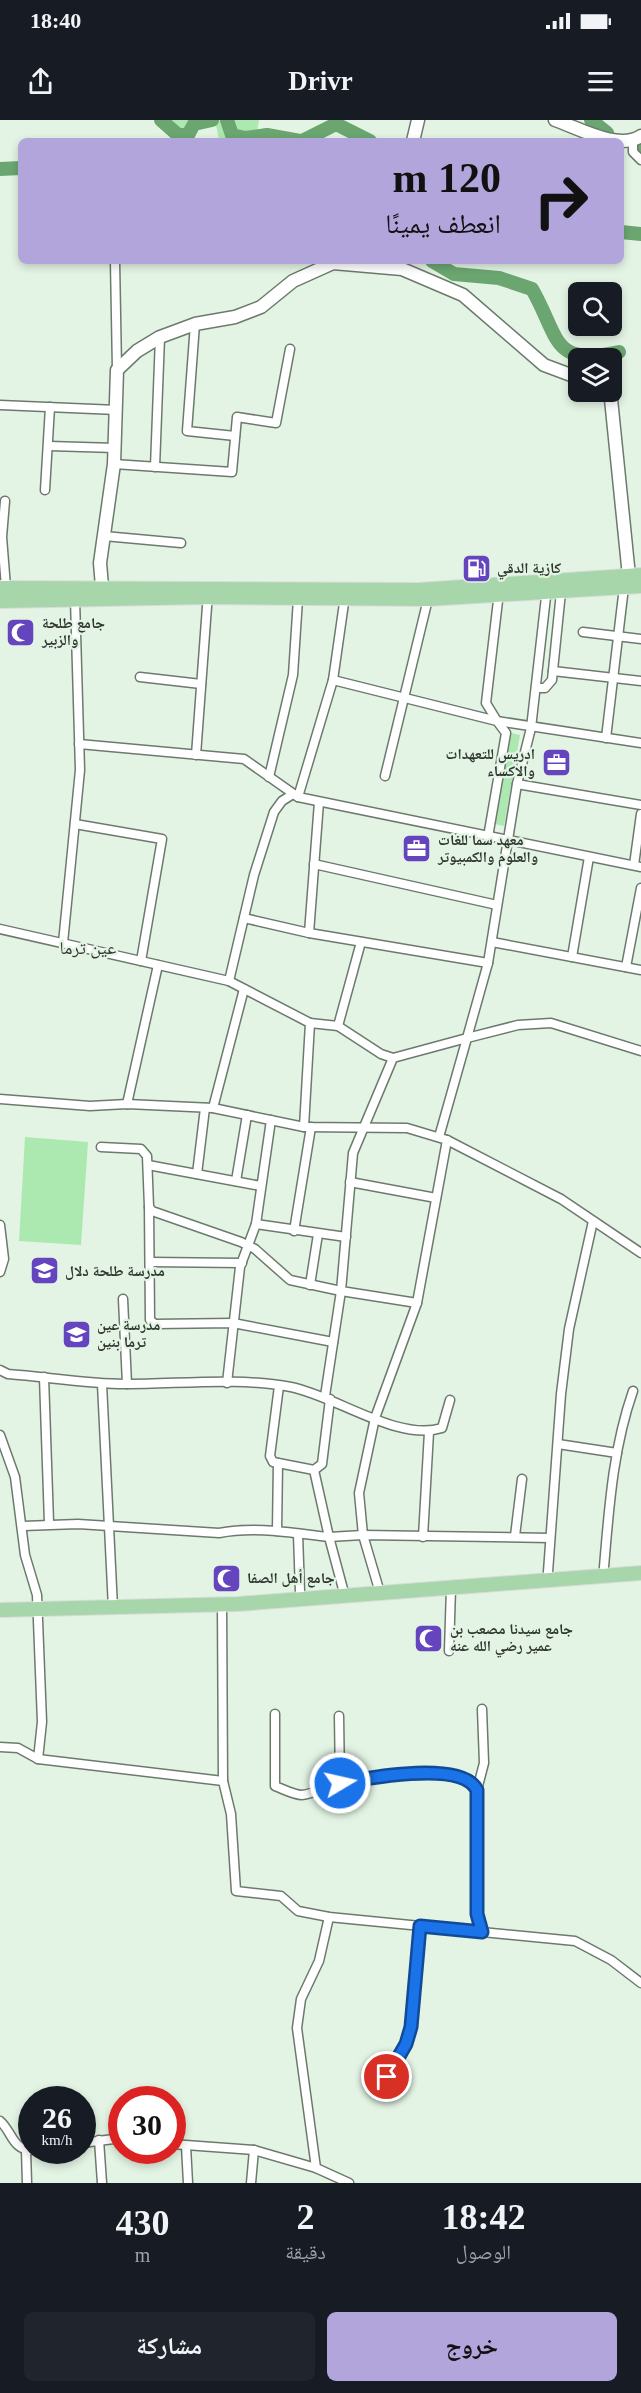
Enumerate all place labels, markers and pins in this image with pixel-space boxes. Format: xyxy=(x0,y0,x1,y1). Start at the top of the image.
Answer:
fuel station icon: كازية الدقي xyxy=(460,552,492,584)
place label: كازية الدقي xyxy=(497,560,561,580)
place label: جامع طلحة والزبير xyxy=(41,615,105,649)
mosque icon: جامع طلحة والزبير xyxy=(5,616,37,648)
place label: ادريس للتعهدات والاكساء xyxy=(445,746,535,779)
office icon: ادريس للتعهدات والاكساء xyxy=(540,747,572,779)
place label: معهد سما للغات والعلوم والكمبيوتر xyxy=(437,832,538,867)
office icon: معهد سما للغات والعلوم والكمبيوتر xyxy=(401,833,433,865)
school or university icon: مدرسة طلحة دلال xyxy=(28,1255,60,1287)
place label: مدرسة طلحة دلال xyxy=(65,1263,165,1280)
place label: مدرسة عين ترما بنين xyxy=(97,1317,160,1351)
school or university icon: مدرسة عين ترما بنين xyxy=(60,1318,92,1350)
mosque icon: جامع أهل الصفا xyxy=(210,1562,242,1594)
place label: جامع أهل الصفا xyxy=(247,1569,335,1588)
place label: جامع سيدنا مصعب بن عمير رضي الله عنه xyxy=(450,1621,573,1658)
mosque icon: جامع سيدنا مصعب بن عمير رضي الله عنه xyxy=(413,1622,445,1654)
pin xyxy=(361,2051,412,2102)

